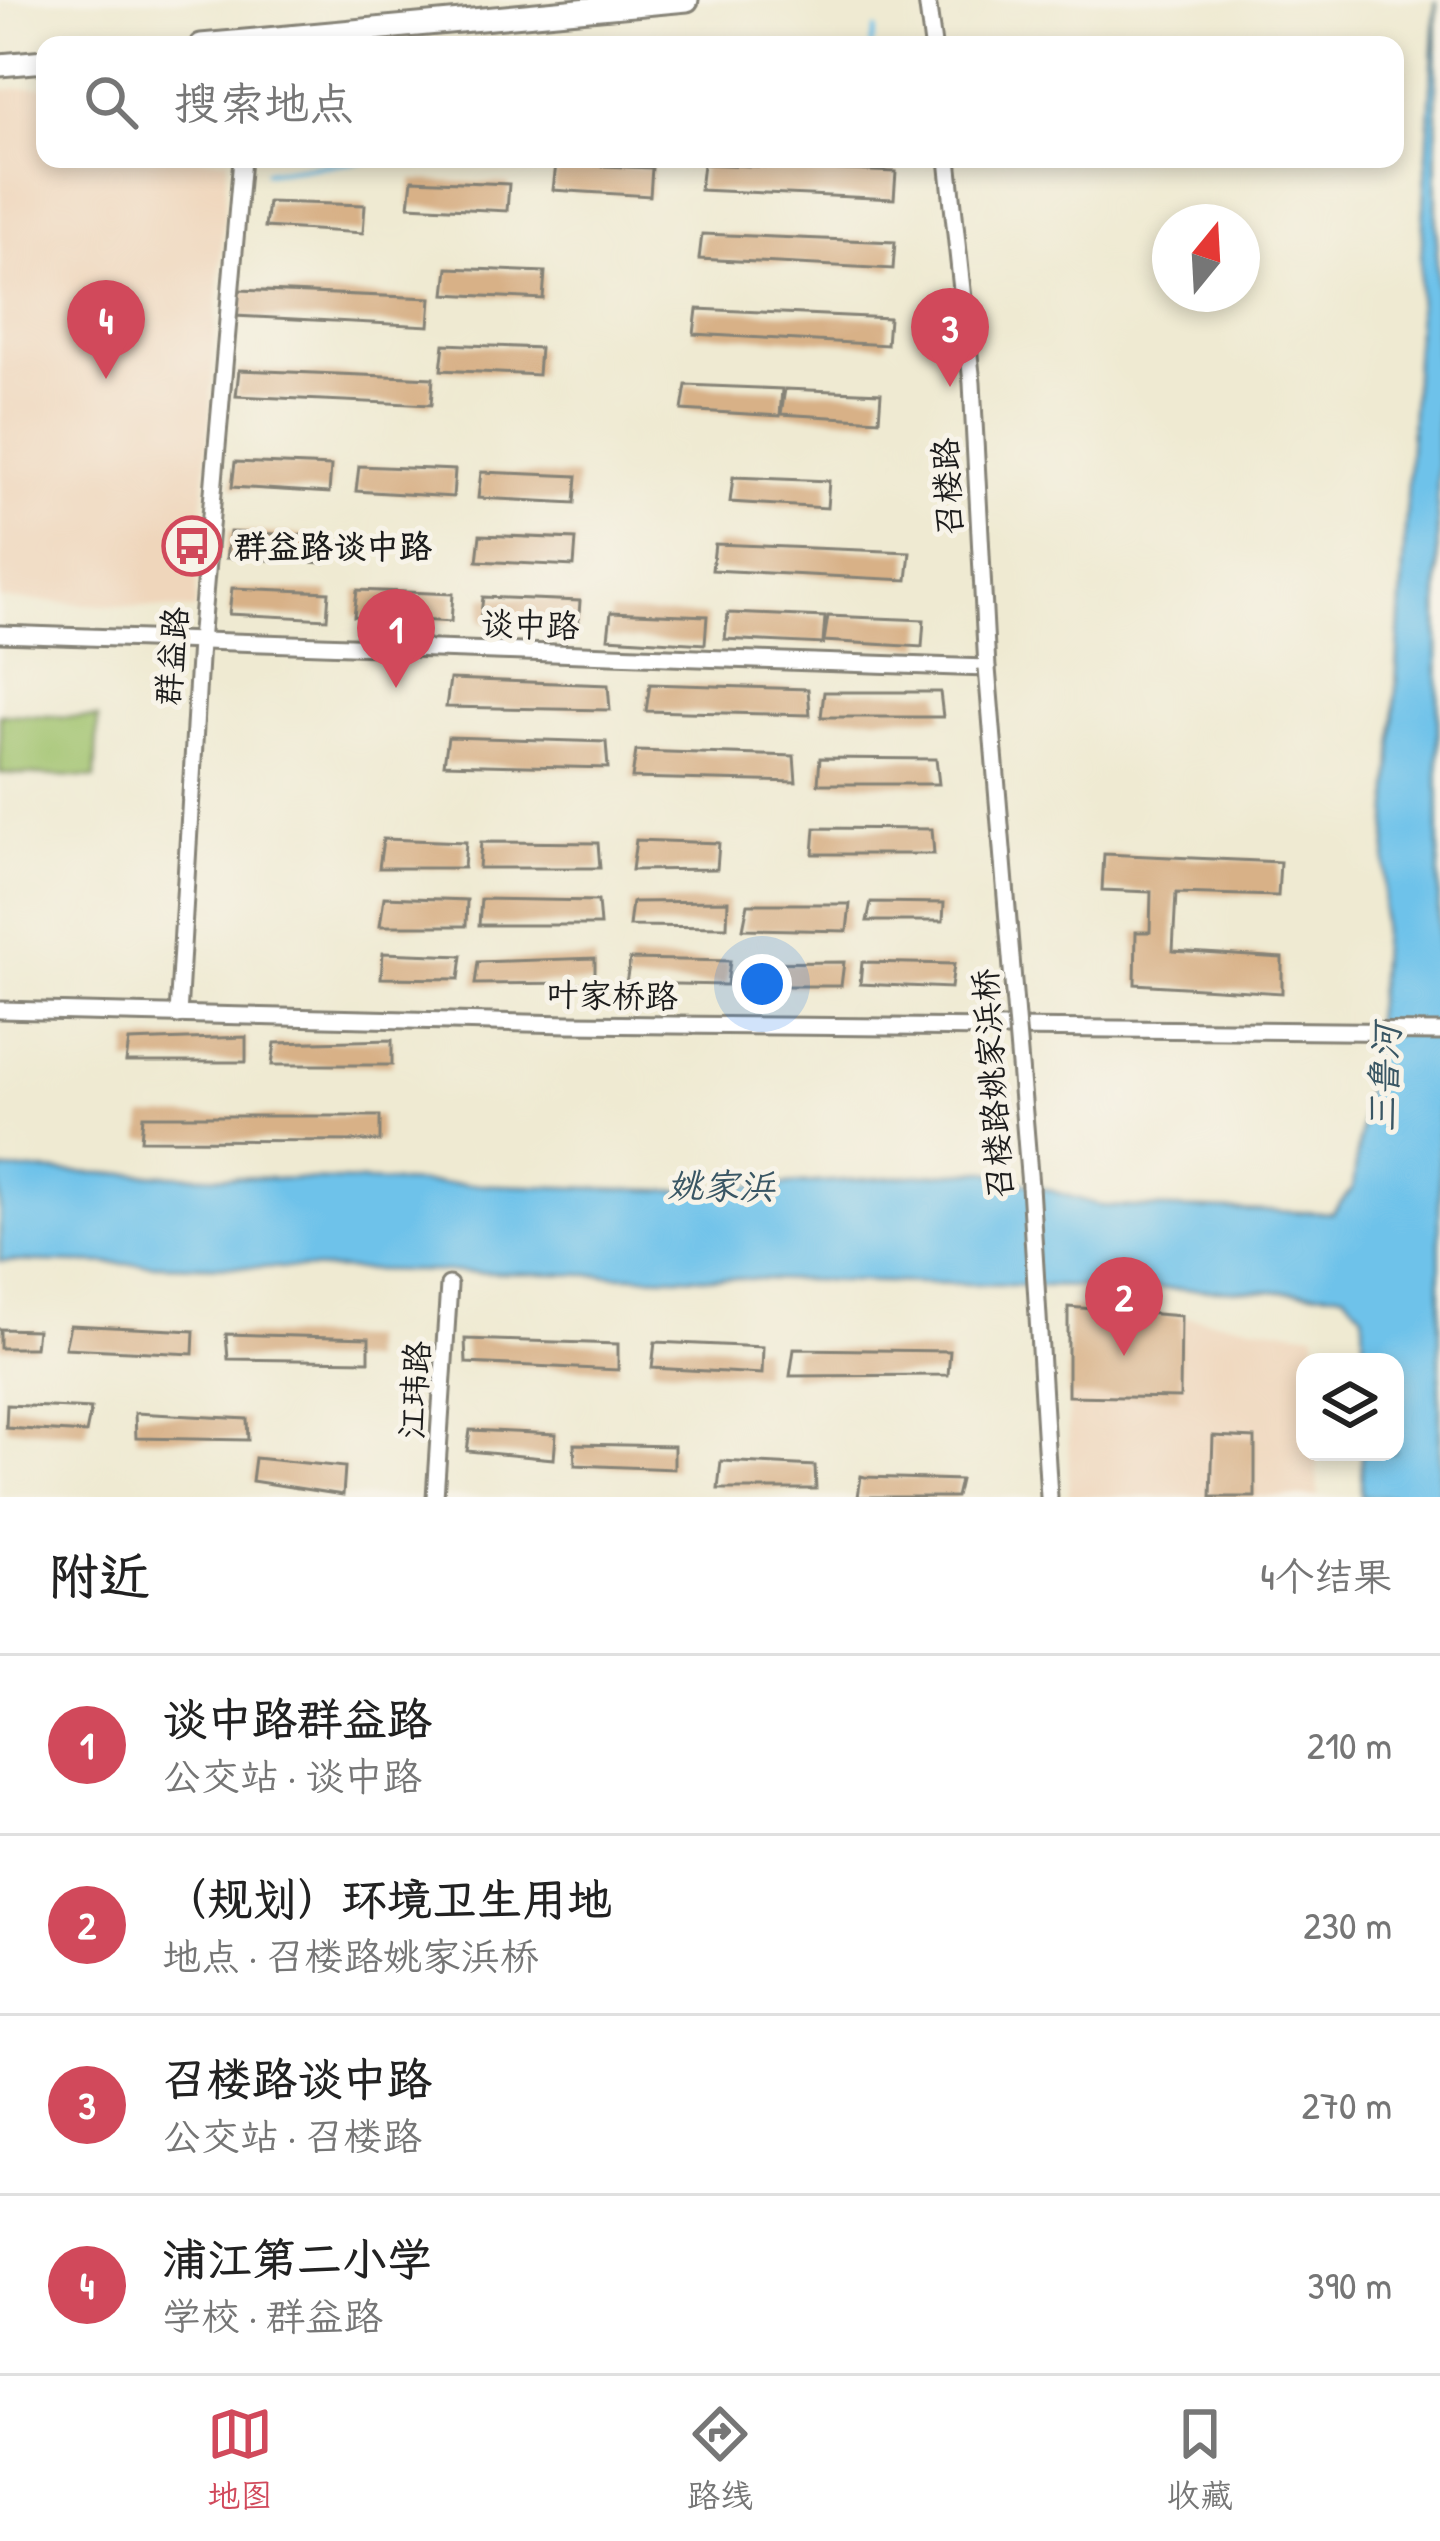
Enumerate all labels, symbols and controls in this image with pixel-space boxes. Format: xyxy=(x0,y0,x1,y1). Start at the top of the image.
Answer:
search box xyxy=(36,36,1404,168)
icon: search xyxy=(78,69,144,135)
text: 搜索地点 xyxy=(174,72,354,133)
north arrow xyxy=(1152,204,1260,312)
pin: 4 xyxy=(67,280,145,379)
pin: 3 xyxy=(911,288,989,387)
street label: 召楼路 xyxy=(922,436,972,538)
bus stop icon: 群益路谈中路 xyxy=(161,515,223,577)
place label: 群益路谈中路 xyxy=(234,524,432,568)
pin: 1 xyxy=(357,589,435,688)
street label: 谈中路 xyxy=(480,600,580,648)
street label: 群益路 xyxy=(145,605,197,707)
your location xyxy=(732,954,792,1014)
street label: 召楼路姚家浜桥 xyxy=(962,967,1022,1201)
street label: 叶家桥路 xyxy=(546,972,678,1018)
water label: 三鲁河 xyxy=(1356,1018,1411,1133)
water label: 姚家浜 xyxy=(667,1160,776,1210)
pin: 2 xyxy=(1085,1257,1163,1356)
street label: 江玮路 xyxy=(389,1339,439,1441)
map controls xyxy=(1296,1353,1404,1461)
button: layers xyxy=(1296,1353,1404,1461)
text: 附近 xyxy=(48,1541,150,1610)
text: 4个结果 xyxy=(1260,1549,1392,1602)
text: 谈中路群益路 xyxy=(162,1688,432,1749)
text: 1 xyxy=(80,1718,94,1771)
text: 210 m xyxy=(1307,1718,1392,1771)
text: 公交站 · 谈中路 xyxy=(162,1749,422,1802)
text: （规划）环境卫生用地 xyxy=(162,1868,612,1929)
text: 2 xyxy=(78,1898,96,1951)
text: 230 m xyxy=(1303,1898,1392,1951)
text: 地点 · 召楼路姚家浜桥 xyxy=(162,1929,539,1982)
text: 召楼路谈中路 xyxy=(162,2048,432,2109)
text: 3 xyxy=(78,2078,96,2131)
text: 270 m xyxy=(1301,2078,1392,2131)
text: 公交站 · 召楼路 xyxy=(162,2109,422,2162)
text: 浦江第二小学 xyxy=(162,2228,432,2289)
text: 4 xyxy=(80,2258,94,2311)
text: 390 m xyxy=(1307,2258,1392,2311)
text: 学校 · 群益路 xyxy=(162,2289,383,2342)
tab: 地图 xyxy=(207,2401,273,2517)
tab: 路线 xyxy=(687,2401,753,2517)
tab: 收藏 xyxy=(1167,2401,1233,2517)

